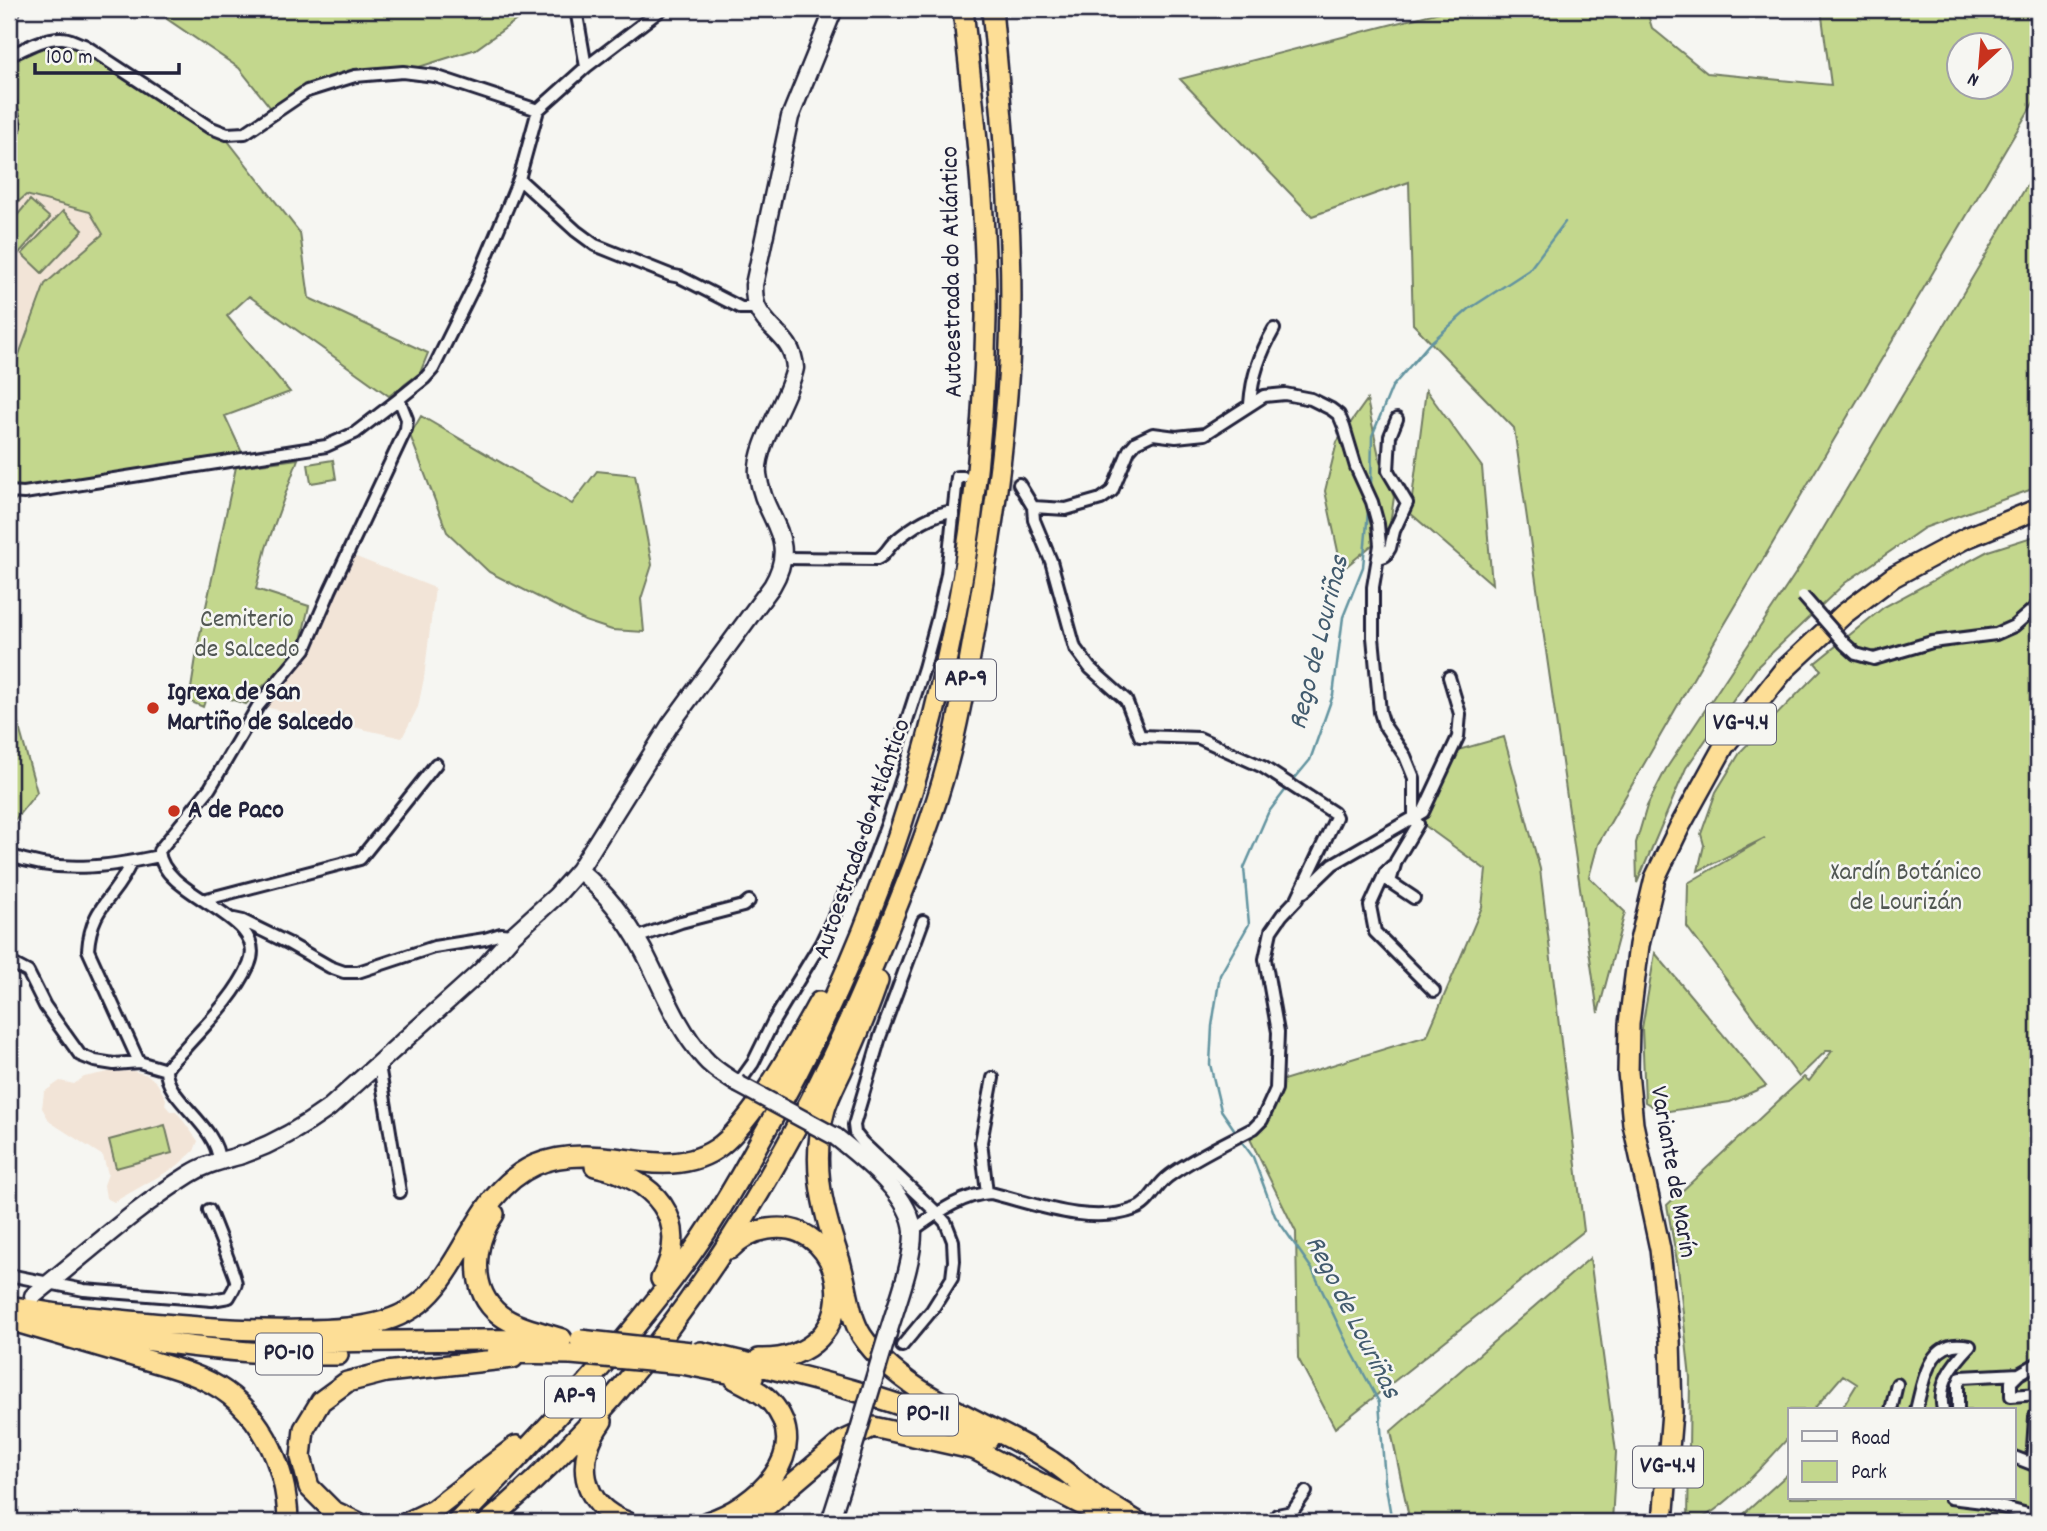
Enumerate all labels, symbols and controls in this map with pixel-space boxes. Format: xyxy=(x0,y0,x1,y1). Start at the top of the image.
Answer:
scale bar xyxy=(35,32,178,76)
north arrow xyxy=(1946,32,2016,102)
text: 100 m xyxy=(46,44,93,74)
text: N xyxy=(1964,64,1984,92)
street label: Autoestrada do Atlántico xyxy=(932,146,974,398)
water label: Rego de Louriñas xyxy=(1280,550,1362,734)
park label: Cemiterio de Salcedo xyxy=(194,602,300,669)
road number: AP-9 xyxy=(936,660,996,700)
place label: Igrexa de San Martiño de Salcedo xyxy=(167,675,353,742)
marker: Igrexa de San Martiño de Salcedo xyxy=(145,700,161,716)
road number: VG-4.4 xyxy=(1706,704,1776,744)
street label: Autoestrada do Atlántico xyxy=(805,714,921,964)
place label: A de Paco xyxy=(188,793,284,830)
marker: A de Paco xyxy=(166,803,182,819)
park label: Xardín Botánico de Lourizán xyxy=(1830,855,1982,922)
street label: Variante de Marín xyxy=(1639,1083,1705,1261)
water label: Rego de Louriñas xyxy=(1293,1229,1410,1408)
road number: PO-10 xyxy=(256,1334,322,1374)
road number: AP-9 xyxy=(545,1377,605,1418)
road number: PO-11 xyxy=(898,1394,958,1436)
legend xyxy=(1788,1408,2016,1500)
text: Road xyxy=(1851,1425,1890,1455)
road number: VG-4.4 xyxy=(1633,1447,1703,1488)
text: Park xyxy=(1851,1459,1887,1489)

